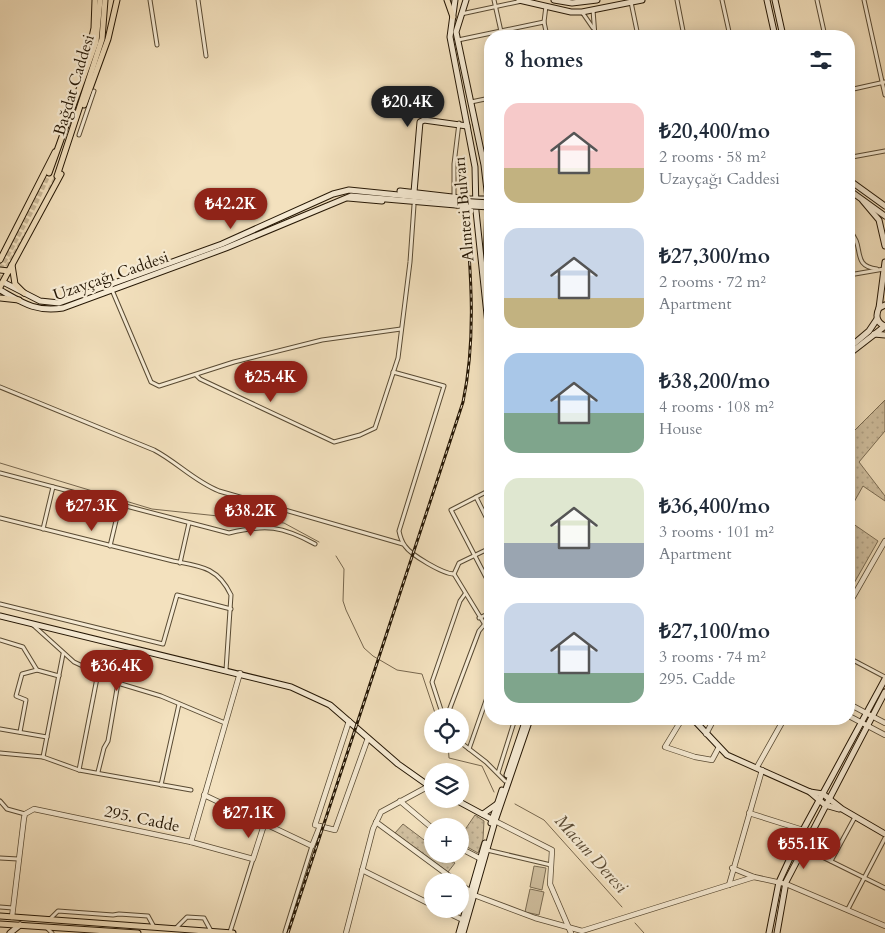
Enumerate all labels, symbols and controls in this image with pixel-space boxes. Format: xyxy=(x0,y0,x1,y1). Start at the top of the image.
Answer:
street label: Bağdat Caddesi xyxy=(48,31,100,138)
text: 8 homes xyxy=(504,46,583,75)
icon: filters xyxy=(807,46,835,74)
pin: ₺20.4K xyxy=(367,86,449,128)
text: ₺20.4K xyxy=(382,91,434,113)
text: ₺20,400/mo xyxy=(659,117,770,146)
icon: home xyxy=(544,123,604,183)
text: 2 rooms · 58 m² xyxy=(659,146,766,168)
street label: Alınteri Bulvarı xyxy=(448,155,480,262)
text: Uzayçağı Caddesi xyxy=(659,168,780,190)
pin: ₺42.2K xyxy=(190,188,272,230)
text: ₺42.2K xyxy=(205,193,257,215)
text: ₺27,300/mo xyxy=(659,242,770,271)
street label: Uzayçağı Caddesi xyxy=(50,246,172,306)
icon: home xyxy=(544,248,604,308)
text: 2 rooms · 72 m² xyxy=(659,271,766,293)
text: Apartment xyxy=(659,293,732,315)
pin: ₺25.4K xyxy=(230,360,312,403)
text: ₺25.4K xyxy=(245,366,297,388)
text: ₺38,200/mo xyxy=(659,367,770,396)
icon: home xyxy=(544,373,604,433)
text: 4 rooms · 108 m² xyxy=(659,396,774,418)
text: House xyxy=(659,418,702,440)
pin: ₺27.3K xyxy=(51,490,133,532)
text: ₺36,400/mo xyxy=(659,492,770,521)
pin: ₺38.2K xyxy=(210,494,292,537)
text: ₺27.3K xyxy=(66,495,118,517)
icon: home xyxy=(544,498,604,558)
text: ₺38.2K xyxy=(225,500,277,522)
text: 3 rooms · 101 m² xyxy=(659,521,774,543)
text: Apartment xyxy=(659,543,732,565)
text: ₺27,100/mo xyxy=(659,617,770,646)
icon: home xyxy=(544,623,604,683)
text: 3 rooms · 74 m² xyxy=(659,646,766,668)
pin: ₺36.4K xyxy=(76,650,158,692)
text: ₺36.4K xyxy=(91,655,143,677)
text: 295. Cadde xyxy=(659,668,735,690)
map controls xyxy=(424,708,469,918)
button: locate xyxy=(424,708,469,753)
button: layers xyxy=(424,763,469,808)
pin: ₺27.1K xyxy=(208,796,290,839)
street label: 295. Cadde xyxy=(102,800,182,838)
text: ₺27.1K xyxy=(223,802,275,824)
water label: Macun Deresi xyxy=(549,809,634,900)
button: + xyxy=(424,818,469,863)
pin: ₺55.1K xyxy=(763,828,845,870)
text: ₺55.1K xyxy=(778,833,830,855)
button: − xyxy=(424,873,469,918)

